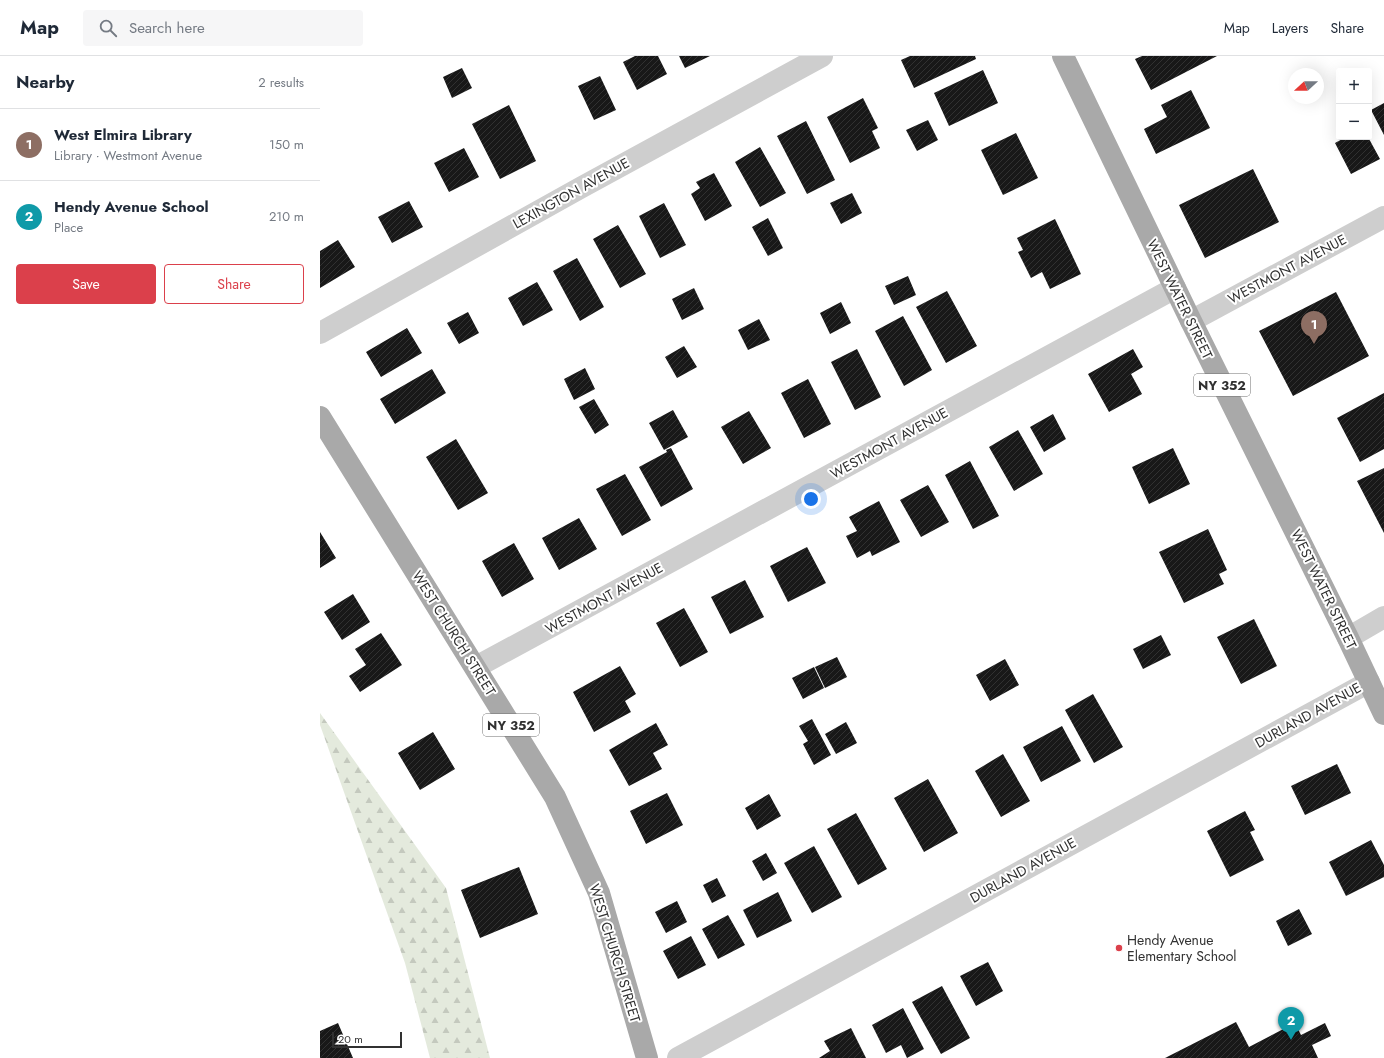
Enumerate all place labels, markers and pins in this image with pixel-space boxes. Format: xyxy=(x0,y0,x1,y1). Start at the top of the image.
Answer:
pin: 1 xyxy=(1301,311,1327,344)
place label: Hendy Avenue Elementary School xyxy=(1127,930,1237,966)
marker: Hendy Avenue Elementary School xyxy=(1114,943,1124,953)
pin: 2 xyxy=(1278,1007,1304,1040)

